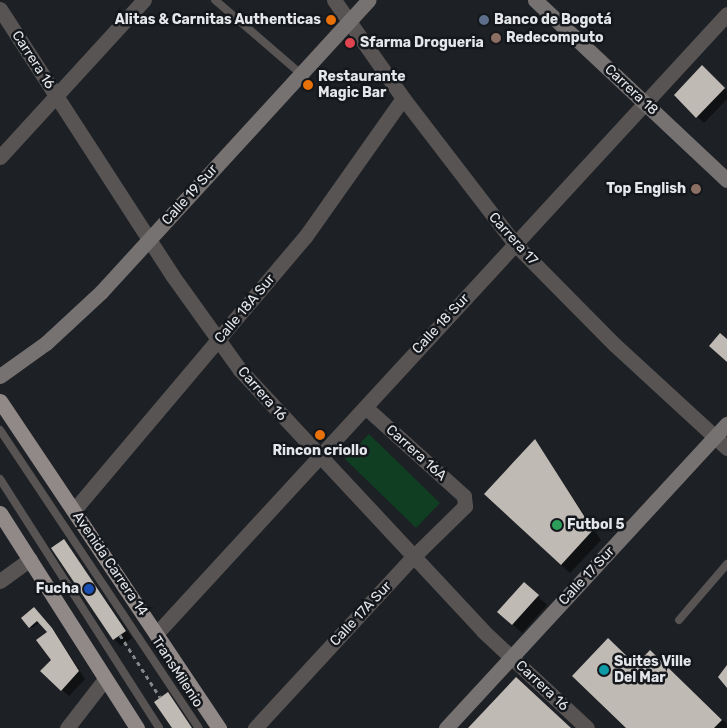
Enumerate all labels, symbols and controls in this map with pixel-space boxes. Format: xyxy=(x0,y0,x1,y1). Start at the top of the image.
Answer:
place label: Alitas & Carnitas Authenticas xyxy=(115,12,321,28)
place label: Banco de Bogotá xyxy=(494,12,612,28)
marker: Alitas & Carnitas Authenticas xyxy=(325,14,337,26)
marker: Banco de Bogotá xyxy=(478,14,490,26)
street label: Carrera 16 xyxy=(8,28,58,92)
place label: Redecomputo xyxy=(506,30,604,46)
marker: Redecomputo xyxy=(490,32,502,44)
place label: Sfarma Drogueria xyxy=(360,35,484,51)
marker: Sfarma Drogueria xyxy=(344,37,356,49)
street label: Carrera 18 xyxy=(601,61,661,119)
place label: Restaurante Magic Bar xyxy=(318,69,406,102)
marker: Restaurante Magic Bar xyxy=(302,79,314,91)
street label: Calle 19 Sur xyxy=(159,161,221,229)
place label: Top English xyxy=(606,181,686,197)
marker: Top English xyxy=(690,183,702,195)
street label: Carrera 17 xyxy=(485,209,541,269)
street label: Calle 18A Sur xyxy=(211,271,279,347)
street label: Calle 18 Sur xyxy=(409,291,473,357)
street label: Carrera 16 xyxy=(234,364,290,424)
street label: Carrera 16A xyxy=(382,421,450,485)
marker: Rincon criollo xyxy=(314,429,326,441)
place label: Rincon criollo xyxy=(272,443,368,459)
street label: Avenida Carrera 14 xyxy=(69,509,151,619)
place label: Futbol 5 xyxy=(567,517,625,533)
marker: Futbol 5 xyxy=(551,519,563,531)
street label: Calle 17 Sur xyxy=(556,543,618,609)
street label: Calle 17A Sur xyxy=(327,578,395,650)
place label: Fucha xyxy=(36,581,79,597)
marker: Fucha xyxy=(83,583,95,595)
street label: TransMilenio xyxy=(148,633,206,711)
place label: Suites Ville Del Mar xyxy=(614,654,692,686)
street label: Carrera 16 xyxy=(512,657,572,715)
marker: Suites Ville Del Mar xyxy=(598,664,610,676)

